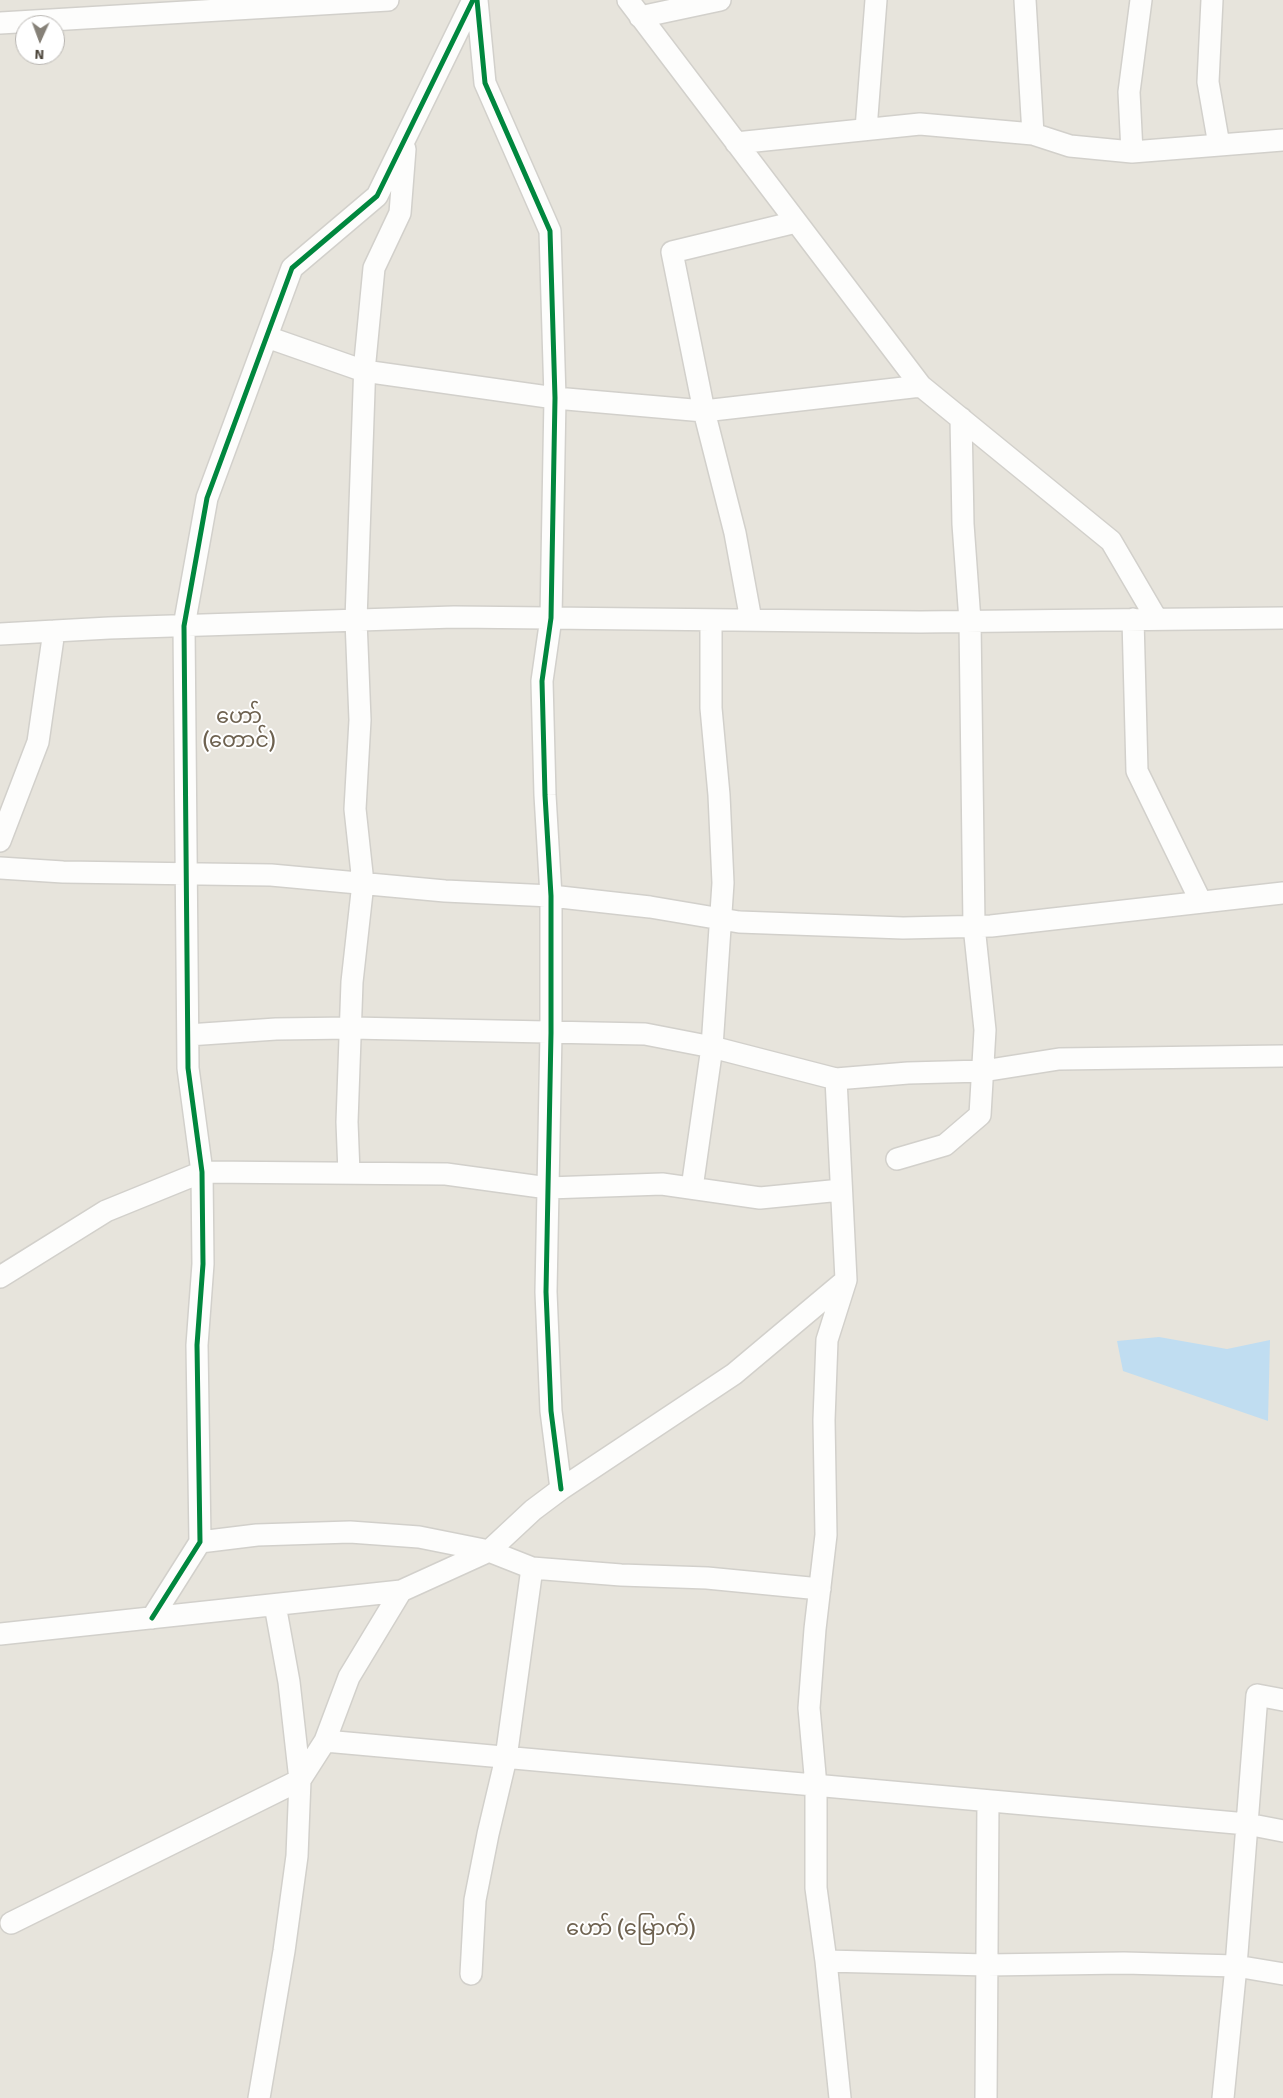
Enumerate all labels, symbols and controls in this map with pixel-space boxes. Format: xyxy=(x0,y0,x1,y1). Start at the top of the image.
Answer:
north arrow xyxy=(15,15,65,65)
text: N xyxy=(34,46,45,63)
district label: ဟော် (တောင်) xyxy=(202,704,276,754)
district label: ဟော် (မြောက်) xyxy=(566,1916,696,1942)

